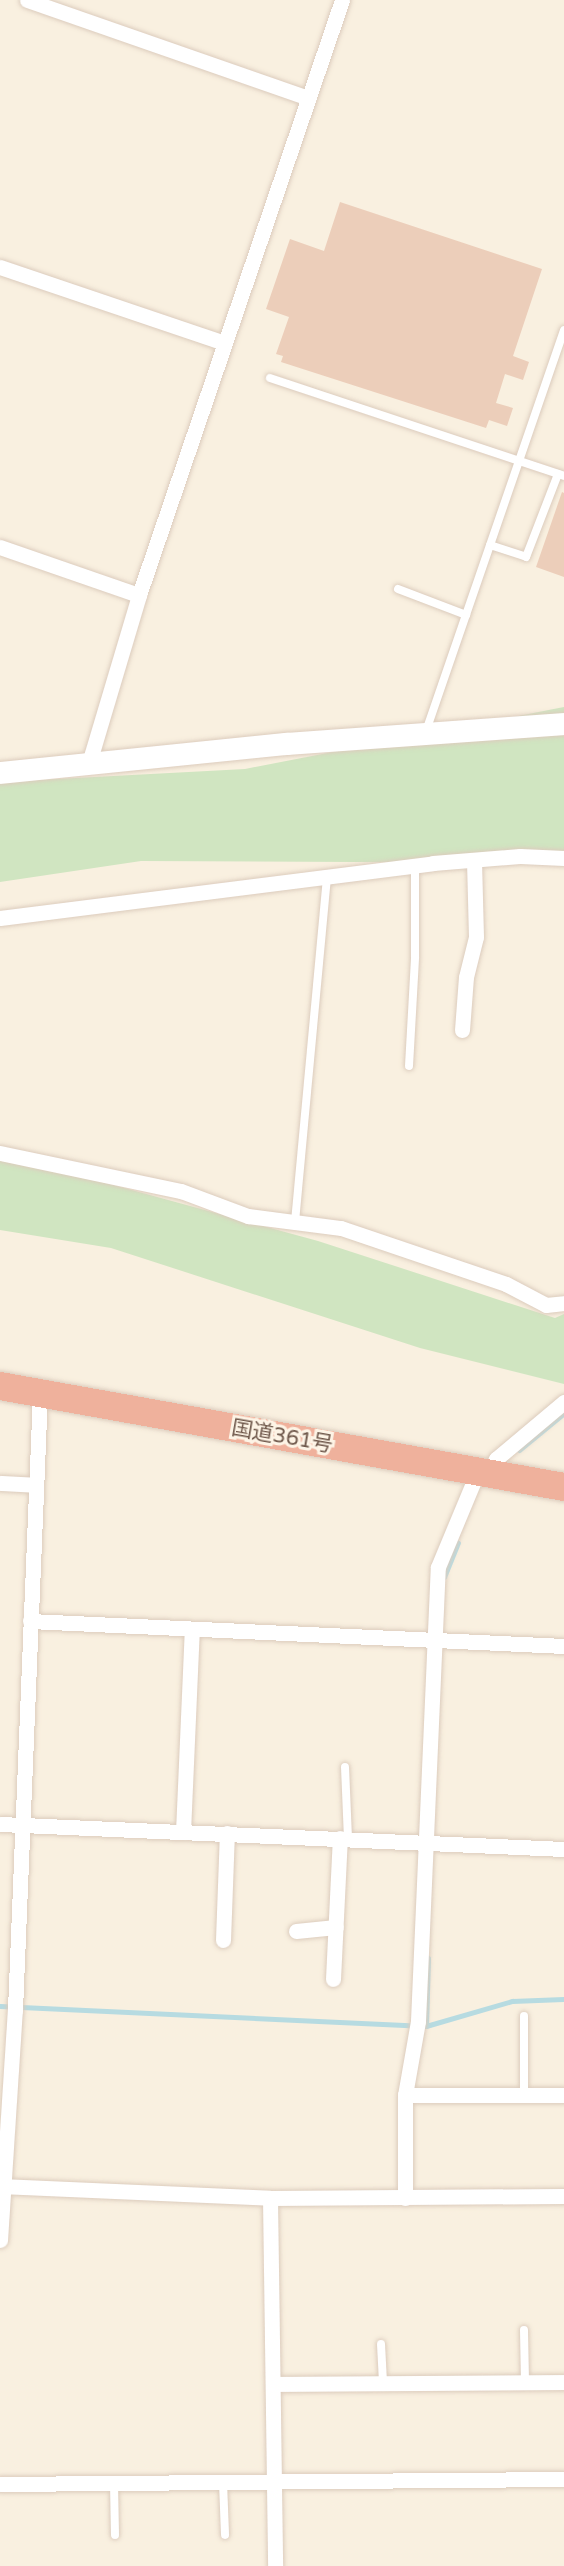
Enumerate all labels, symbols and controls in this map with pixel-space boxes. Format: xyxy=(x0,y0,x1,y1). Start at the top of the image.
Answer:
street label: 国道361号 xyxy=(229,1416,335,1458)

